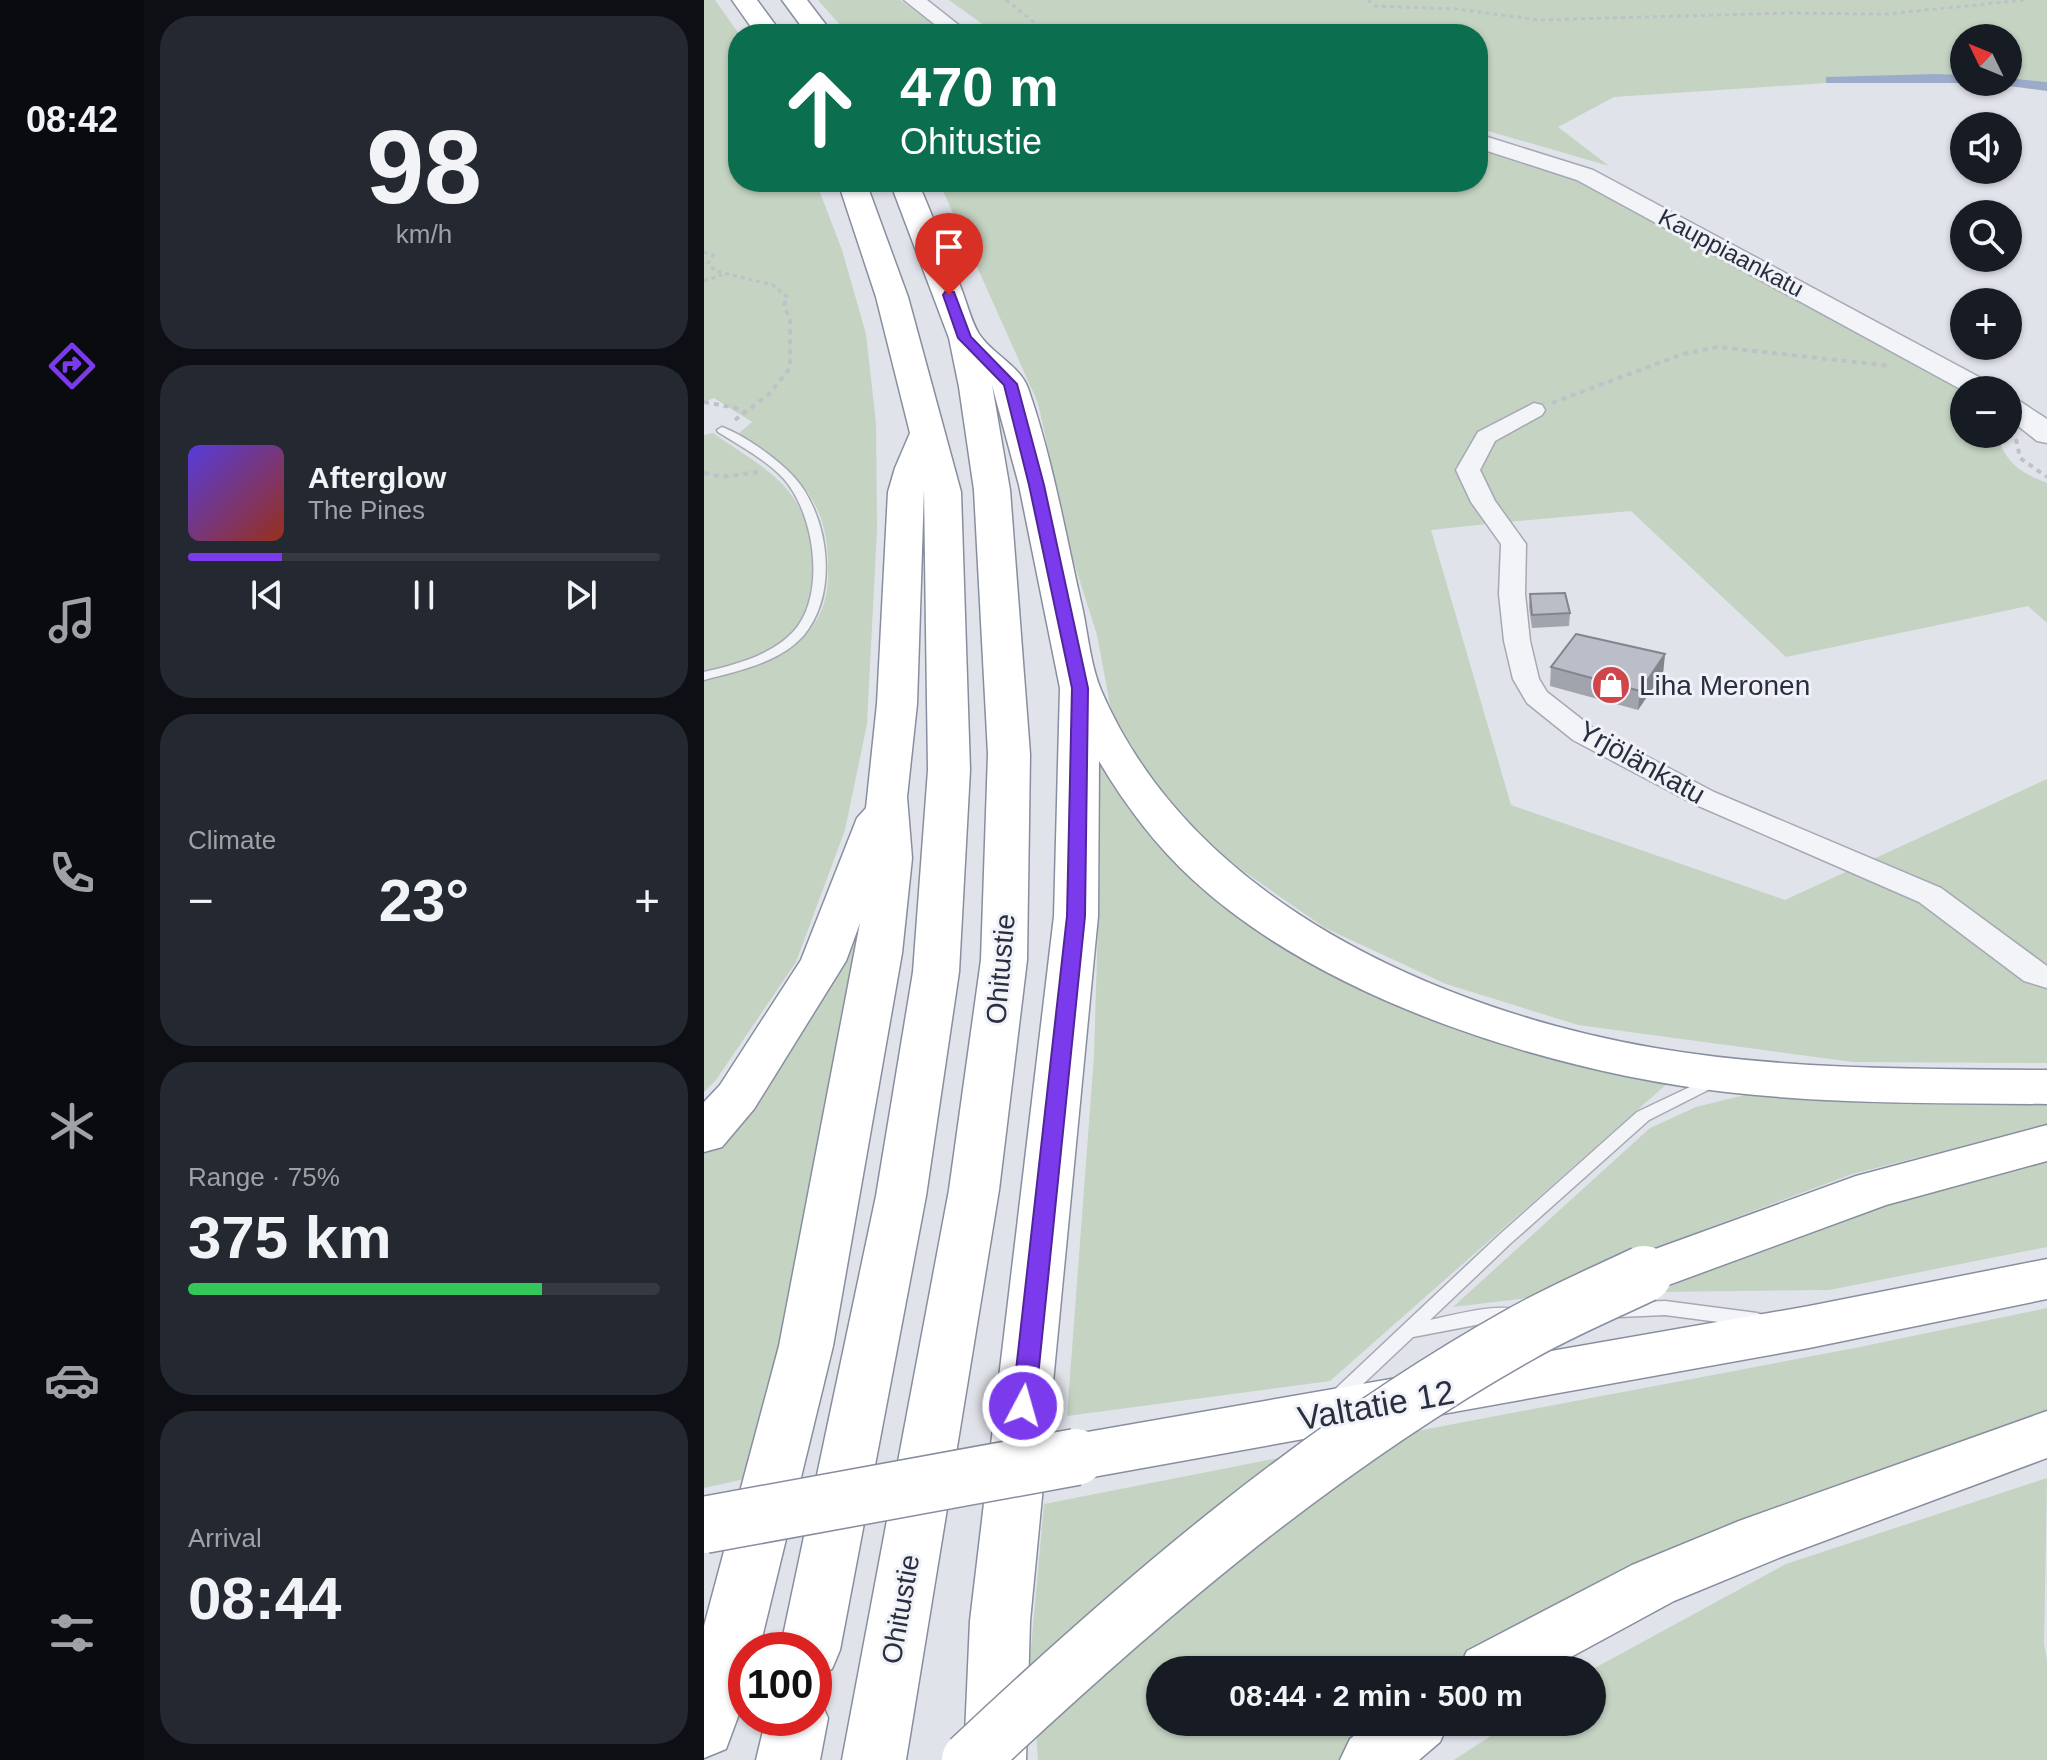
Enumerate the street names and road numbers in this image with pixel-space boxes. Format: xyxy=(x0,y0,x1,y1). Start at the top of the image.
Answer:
street label: Kauppiaankatu xyxy=(1654,203,1808,302)
street label: Yrjölänkatu xyxy=(1573,715,1711,810)
street label: Ohitustie xyxy=(980,913,1021,1025)
street label: Valtatie 12 xyxy=(1295,1373,1457,1437)
street label: Ohitustie xyxy=(876,1552,925,1666)

